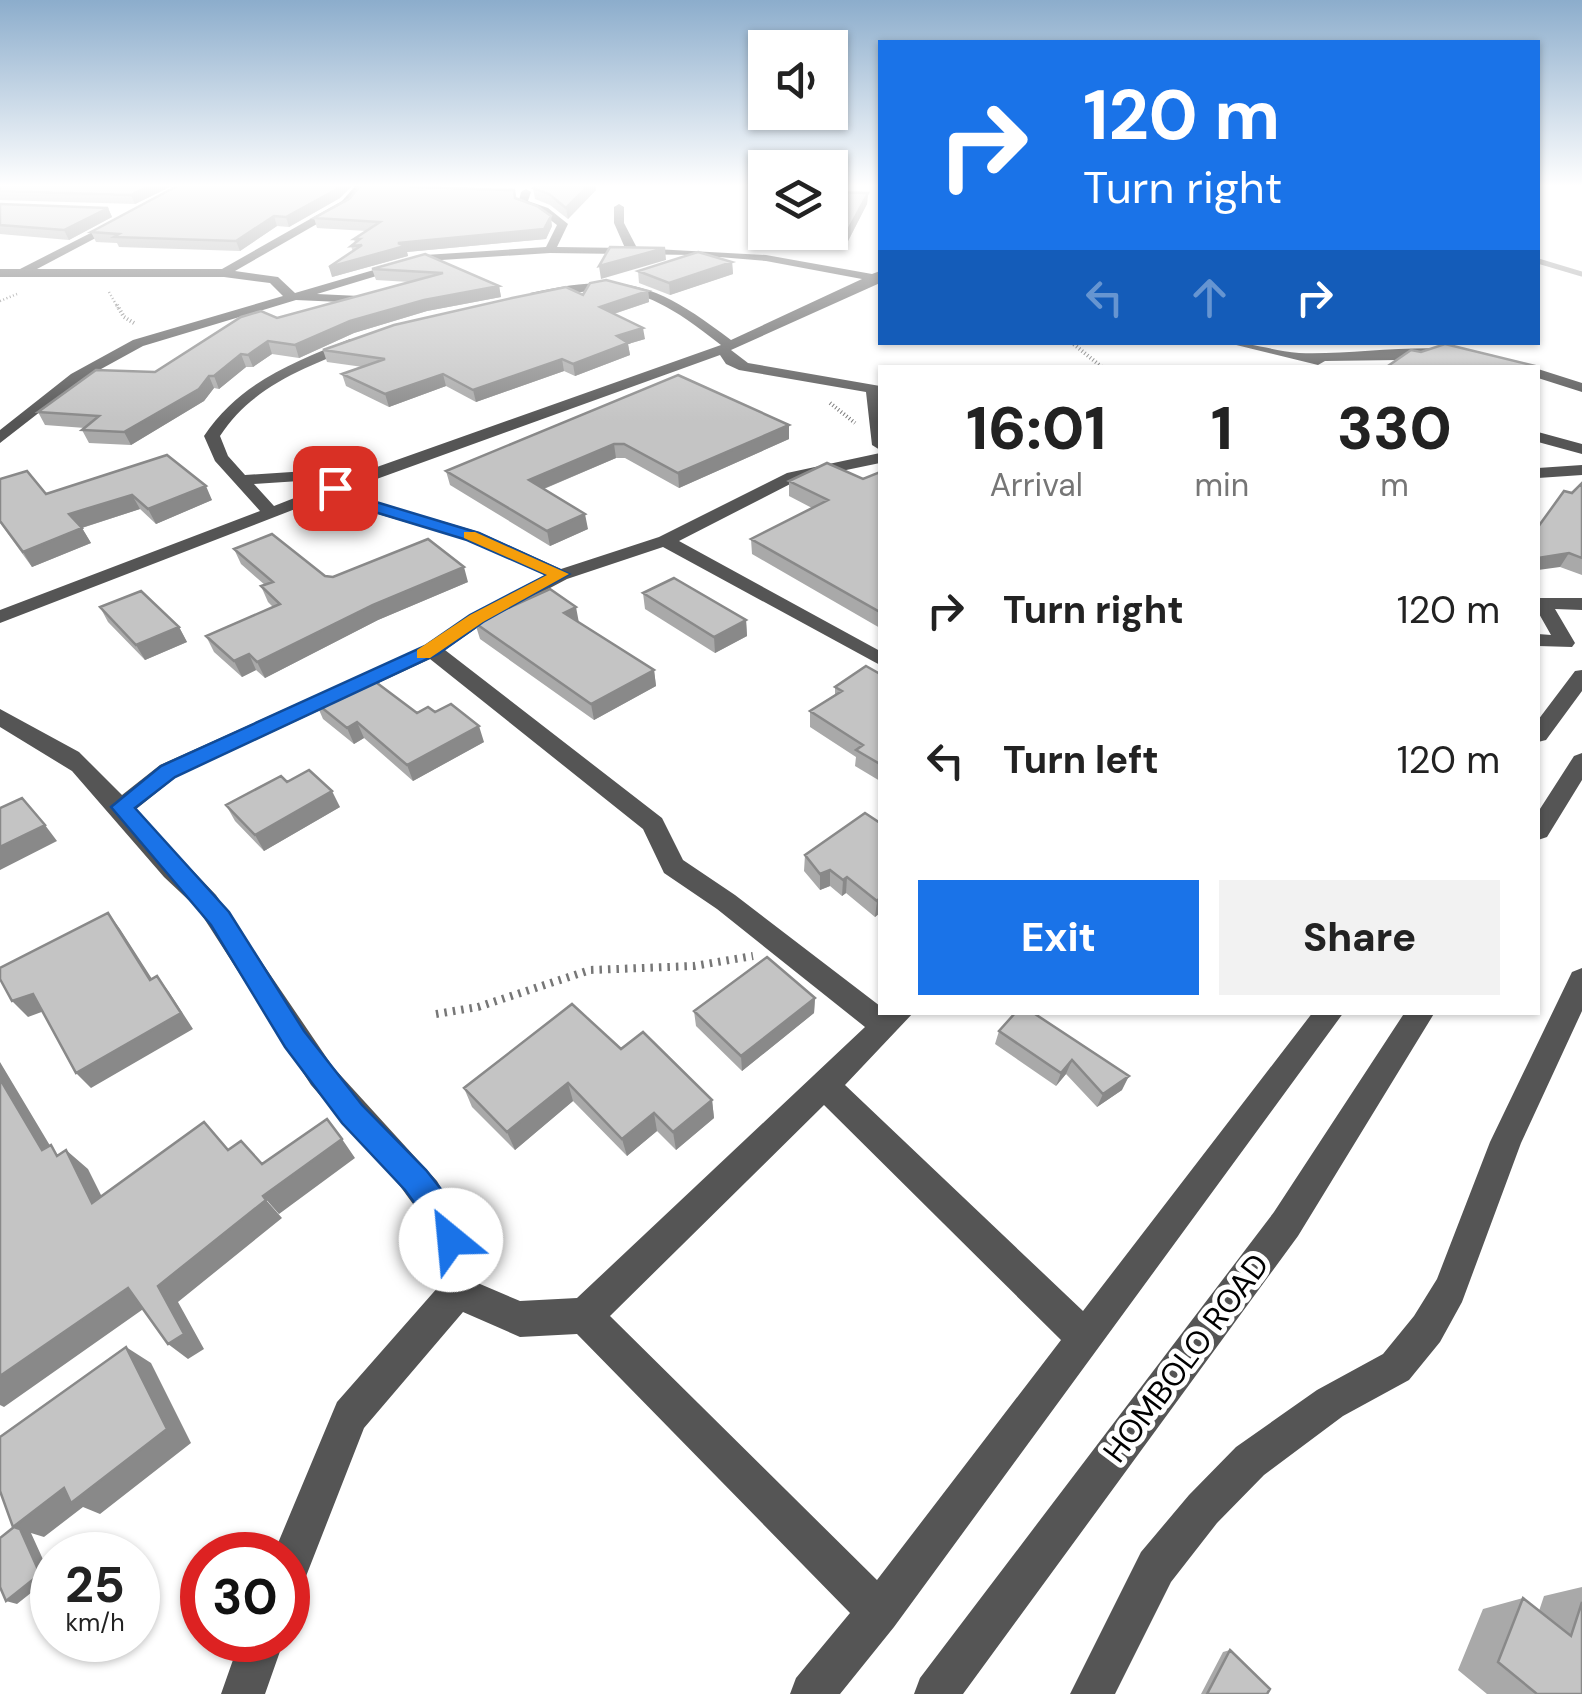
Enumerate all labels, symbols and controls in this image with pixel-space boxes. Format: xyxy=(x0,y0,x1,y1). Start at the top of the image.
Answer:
map controls xyxy=(748,30,848,250)
button: sound xyxy=(748,30,848,130)
text: 120 m xyxy=(1083,70,1280,161)
icon: right xyxy=(918,80,1048,210)
button: layers xyxy=(748,150,848,250)
text: Turn right xyxy=(1083,158,1282,217)
icon: left xyxy=(1077,270,1132,325)
icon: ahead xyxy=(1182,270,1237,325)
icon: right xyxy=(1287,270,1342,325)
text: 16:01 xyxy=(966,389,1106,468)
text: 1 xyxy=(1211,389,1233,468)
text: 330 xyxy=(1337,389,1452,468)
pin xyxy=(293,446,378,531)
icon: arrive xyxy=(308,461,363,516)
text: Arrival xyxy=(990,464,1083,506)
text: min xyxy=(1194,464,1249,506)
text: m xyxy=(1380,464,1409,506)
icon: right xyxy=(918,583,973,638)
text: Turn right xyxy=(1003,585,1184,635)
text: 120 m xyxy=(1397,585,1500,635)
icon: left xyxy=(918,733,973,788)
text: Turn left xyxy=(1003,735,1159,785)
text: 120 m xyxy=(1397,735,1500,785)
button: Exit xyxy=(918,880,1199,995)
button: Share xyxy=(1219,880,1500,995)
position arrow xyxy=(399,1188,503,1292)
street label: HOMBOLO ROAD xyxy=(1094,1245,1278,1471)
speed limit sign: 30 xyxy=(180,1532,310,1662)
text: 25 xyxy=(65,1552,125,1618)
text: km/h xyxy=(65,1606,125,1639)

